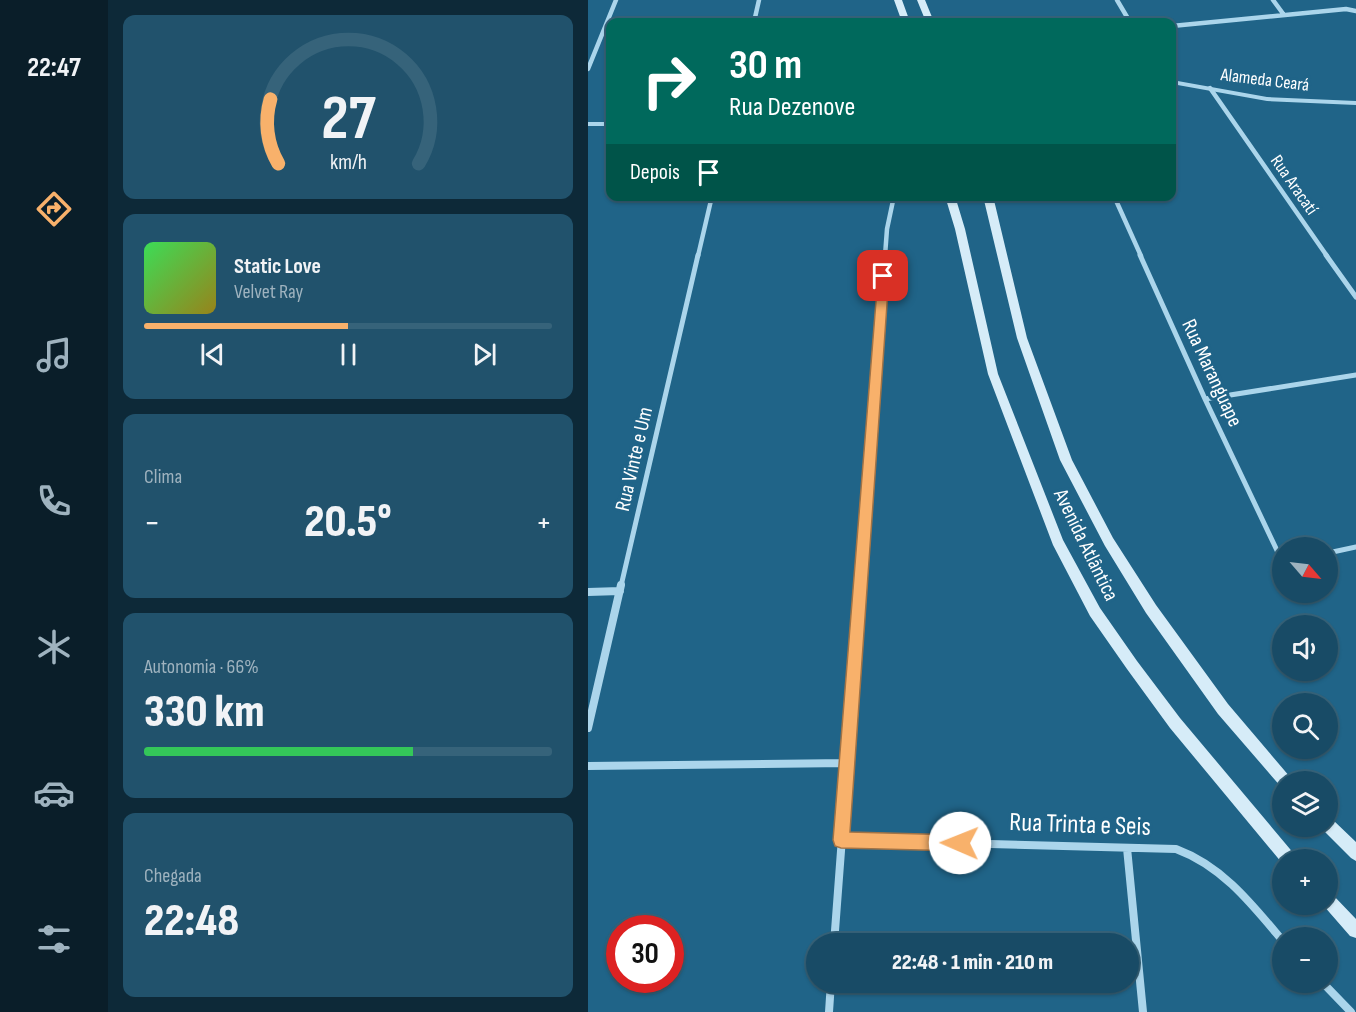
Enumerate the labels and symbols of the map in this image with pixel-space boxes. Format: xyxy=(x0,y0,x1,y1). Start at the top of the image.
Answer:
street label: Alameda Ceará xyxy=(1219,64,1310,96)
street label: Rua Aracatí xyxy=(1266,151,1323,219)
pin xyxy=(857,250,908,301)
street label: Rua Maranguape xyxy=(1176,315,1248,431)
street label: Rua Vinte e Um xyxy=(610,405,658,513)
street label: Avenida Atlântica xyxy=(1048,484,1124,605)
north arrow xyxy=(1272,537,1338,603)
street label: Rua Trinta e Seis xyxy=(1009,807,1151,843)
position arrow xyxy=(928,811,992,875)
speed limit sign: 30 xyxy=(606,915,684,993)

